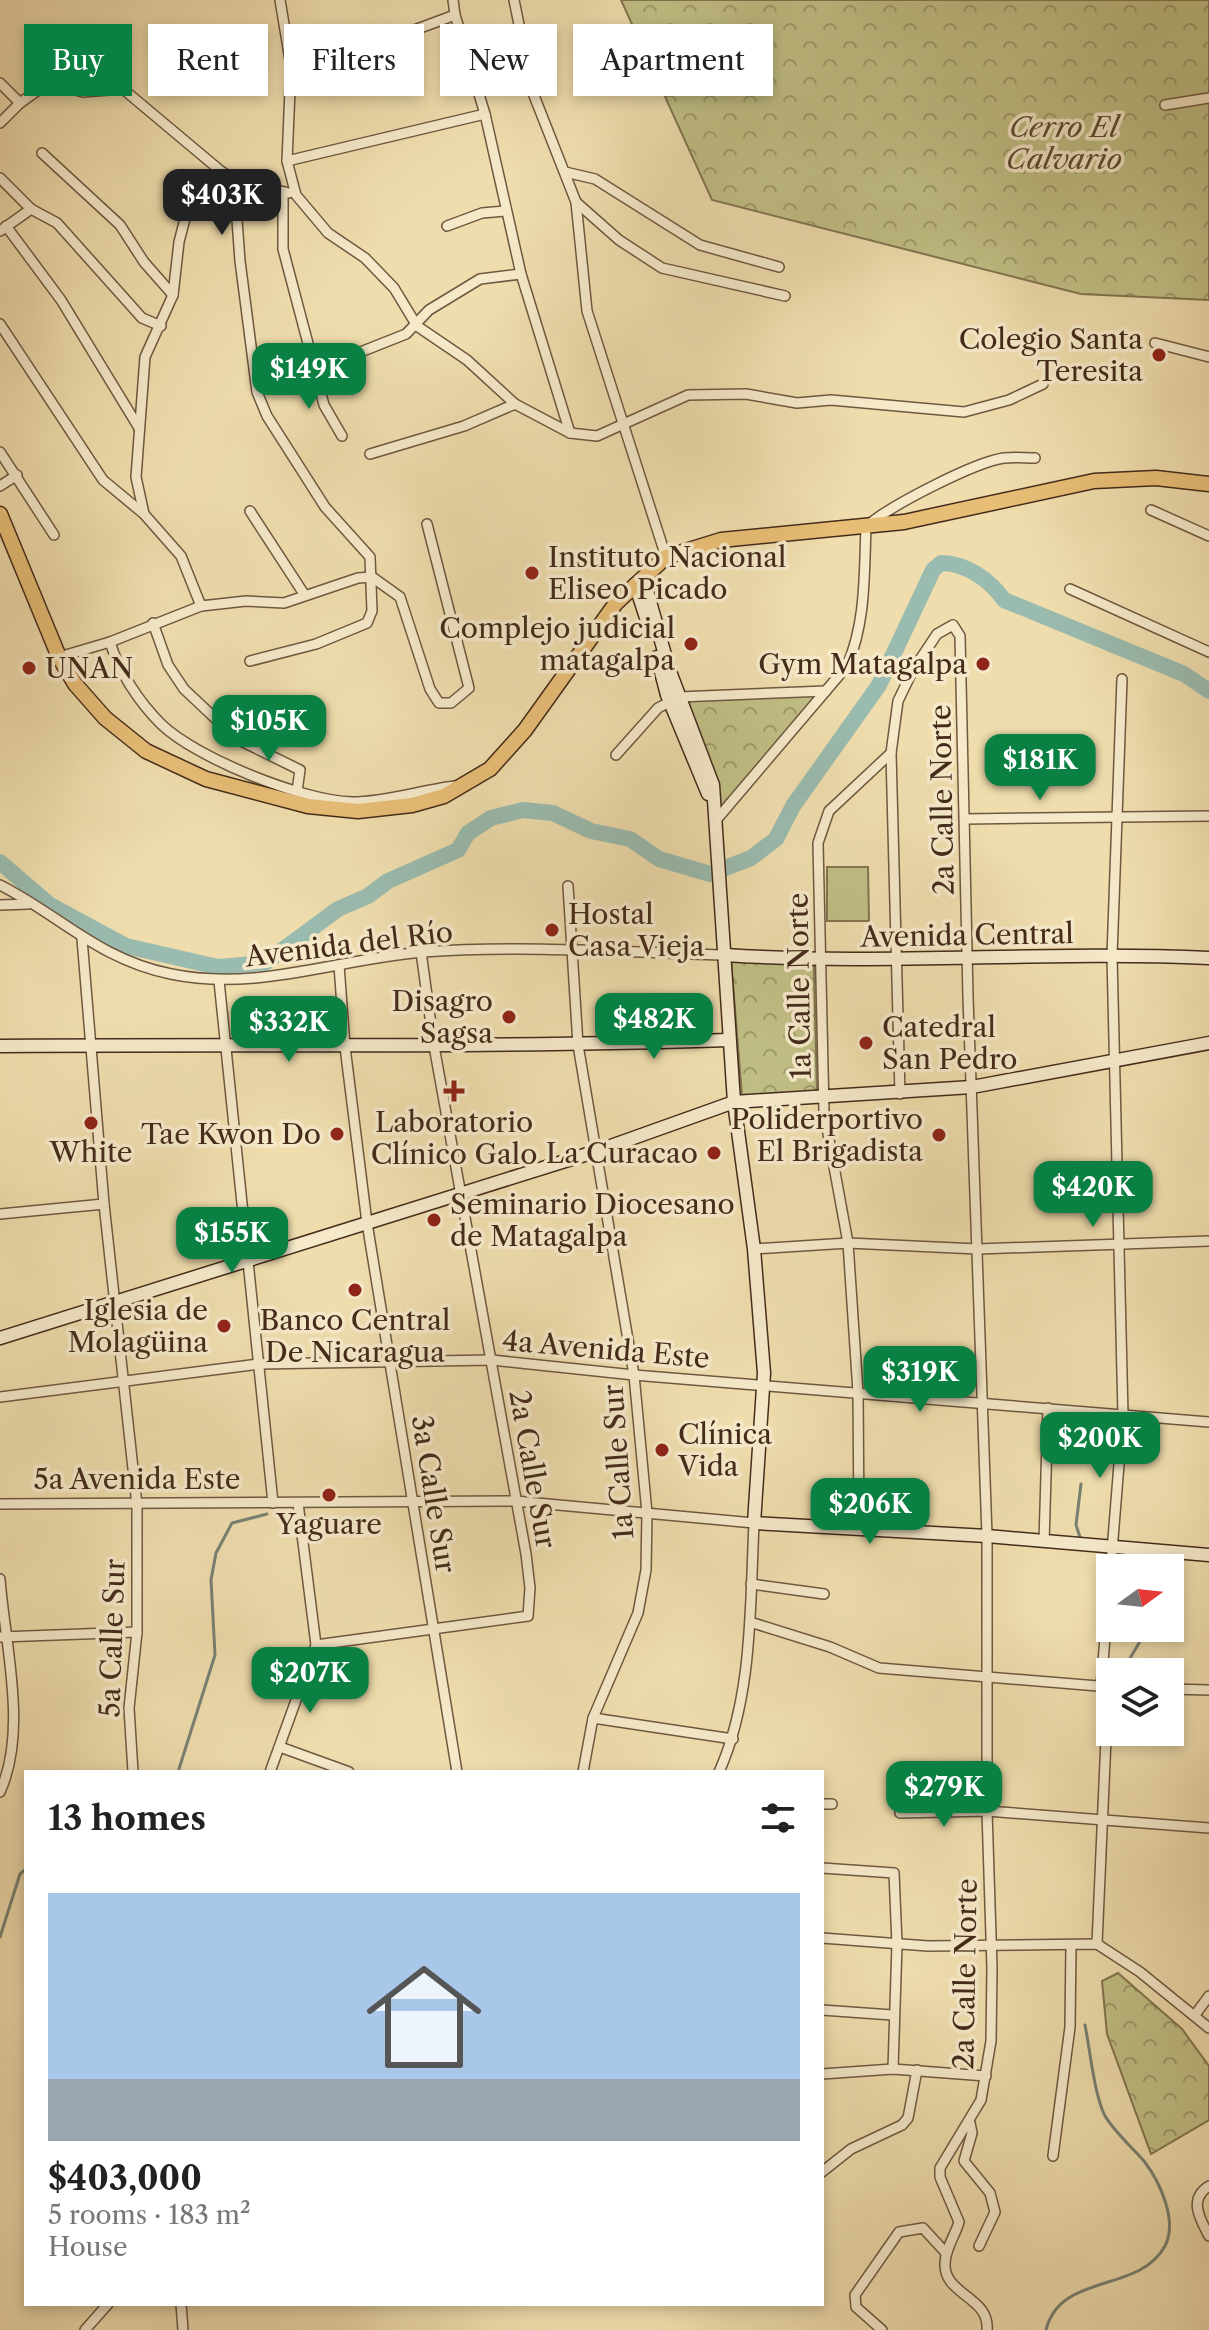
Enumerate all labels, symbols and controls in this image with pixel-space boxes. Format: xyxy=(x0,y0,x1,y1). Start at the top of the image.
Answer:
chip: Buy xyxy=(24,24,132,96)
chip: Rent xyxy=(148,24,268,96)
chip: Filters xyxy=(284,24,424,96)
chip: New xyxy=(440,24,557,96)
chip: Apartment xyxy=(573,24,773,96)
park label: Cerro El Calvario xyxy=(1006,110,1122,176)
pin: $403K xyxy=(166,169,278,237)
text: $403K xyxy=(181,179,263,211)
place label: Colegio Santa Teresita xyxy=(959,322,1143,388)
pin: $149K xyxy=(253,343,365,411)
marker: Colegio Santa Teresita xyxy=(1150,346,1168,364)
text: $149K xyxy=(270,353,348,385)
place label: Instituto Nacional Eliseo Picado xyxy=(548,540,786,606)
marker: Instituto Nacional Eliseo Picado xyxy=(523,564,541,582)
place label: Complejo judicial matagalpa xyxy=(439,611,675,677)
marker: Complejo judicial matagalpa xyxy=(682,635,700,653)
place label: Gym Matagalpa xyxy=(758,647,967,681)
place label: UNAN xyxy=(45,651,133,685)
marker: Gym Matagalpa xyxy=(974,655,992,673)
marker: UNAN xyxy=(20,659,38,677)
pin: $105K xyxy=(213,695,325,763)
street label: 2a Calle Norte xyxy=(923,704,961,896)
text: $105K xyxy=(230,705,308,737)
pin: $181K xyxy=(984,734,1096,802)
text: $181K xyxy=(1003,744,1077,776)
street label: 1a Calle Norte xyxy=(780,892,818,1080)
place label: Hostal Casa Vieja xyxy=(568,897,705,963)
street label: Avenida del Río xyxy=(242,914,455,974)
street label: Avenida Central xyxy=(859,916,1074,954)
marker: Hostal Casa Vieja xyxy=(543,921,561,939)
place label: Disagro Sagsa xyxy=(391,984,493,1050)
pin: $482K xyxy=(598,993,710,1061)
pin: $332K xyxy=(233,996,345,1064)
text: $482K xyxy=(613,1003,695,1035)
text: $332K xyxy=(249,1006,329,1038)
marker: Disagro Sagsa xyxy=(500,1008,518,1026)
place label: Catedral San Pedro xyxy=(882,1010,1018,1076)
marker: Catedral San Pedro xyxy=(857,1034,875,1052)
marker: Laboratorio Clínico Galo xyxy=(443,1080,465,1102)
place label: Poliderportivo El Brigadista xyxy=(731,1102,923,1168)
place label: Laboratorio Clínico Galo xyxy=(371,1105,537,1171)
marker: White xyxy=(82,1114,100,1132)
place label: Tae Kwon Do xyxy=(141,1117,321,1151)
marker: Tae Kwon Do xyxy=(328,1125,346,1143)
marker: Poliderportivo El Brigadista xyxy=(930,1126,948,1144)
place label: White xyxy=(48,1135,133,1169)
place label: La Curacao xyxy=(546,1136,698,1170)
marker: La Curacao xyxy=(705,1144,723,1162)
pin: $420K xyxy=(1037,1161,1149,1229)
text: $420K xyxy=(1052,1171,1134,1203)
place label: Seminario Diocesano de Matagalpa xyxy=(450,1187,735,1253)
pin: $155K xyxy=(176,1207,288,1275)
marker: Seminario Diocesano de Matagalpa xyxy=(425,1211,443,1229)
text: $155K xyxy=(194,1217,270,1249)
marker: Banco Central De Nicaragua xyxy=(346,1281,364,1299)
place label: Iglesia de Molagüina xyxy=(68,1293,208,1359)
place label: Banco Central De Nicaragua xyxy=(260,1303,450,1369)
marker: Iglesia de Molagüina xyxy=(215,1317,233,1335)
street label: 4a Avenida Este xyxy=(501,1323,711,1375)
pin: $319K xyxy=(864,1346,976,1414)
text: $319K xyxy=(881,1356,959,1388)
street label: 1a Calle Sur xyxy=(596,1383,640,1541)
street label: 2a Calle Sur xyxy=(502,1387,564,1551)
pin: $200K xyxy=(1044,1412,1156,1480)
street label: 3a Calle Sur xyxy=(405,1413,463,1576)
place label: Clínica Vida xyxy=(677,1417,772,1483)
text: $200K xyxy=(1058,1422,1142,1454)
marker: Clínica Vida xyxy=(653,1441,671,1459)
street label: 5a Avenida Este xyxy=(34,1462,240,1496)
pin: $206K xyxy=(814,1478,926,1546)
marker: Yaguare xyxy=(320,1486,338,1504)
text: $206K xyxy=(829,1488,911,1520)
place label: Yaguare xyxy=(275,1507,382,1541)
north arrow xyxy=(1096,1554,1184,1642)
map controls xyxy=(1096,1554,1184,1746)
street label: 5a Calle Sur xyxy=(92,1558,132,1718)
pin: $207K xyxy=(254,1647,366,1715)
text: $207K xyxy=(270,1657,350,1689)
button: layers xyxy=(1096,1658,1184,1746)
pin: $279K xyxy=(888,1761,1000,1829)
text: $279K xyxy=(904,1771,984,1803)
icon: filters xyxy=(756,1796,800,1840)
text: 13 homes xyxy=(48,1797,206,1839)
street label: 2a Calle Norte xyxy=(946,1878,984,2070)
icon: home xyxy=(352,1945,496,2089)
text: $403,000 xyxy=(48,2157,202,2199)
text: 5 rooms · 183 m² xyxy=(48,2199,251,2231)
text: House xyxy=(48,2231,128,2263)

